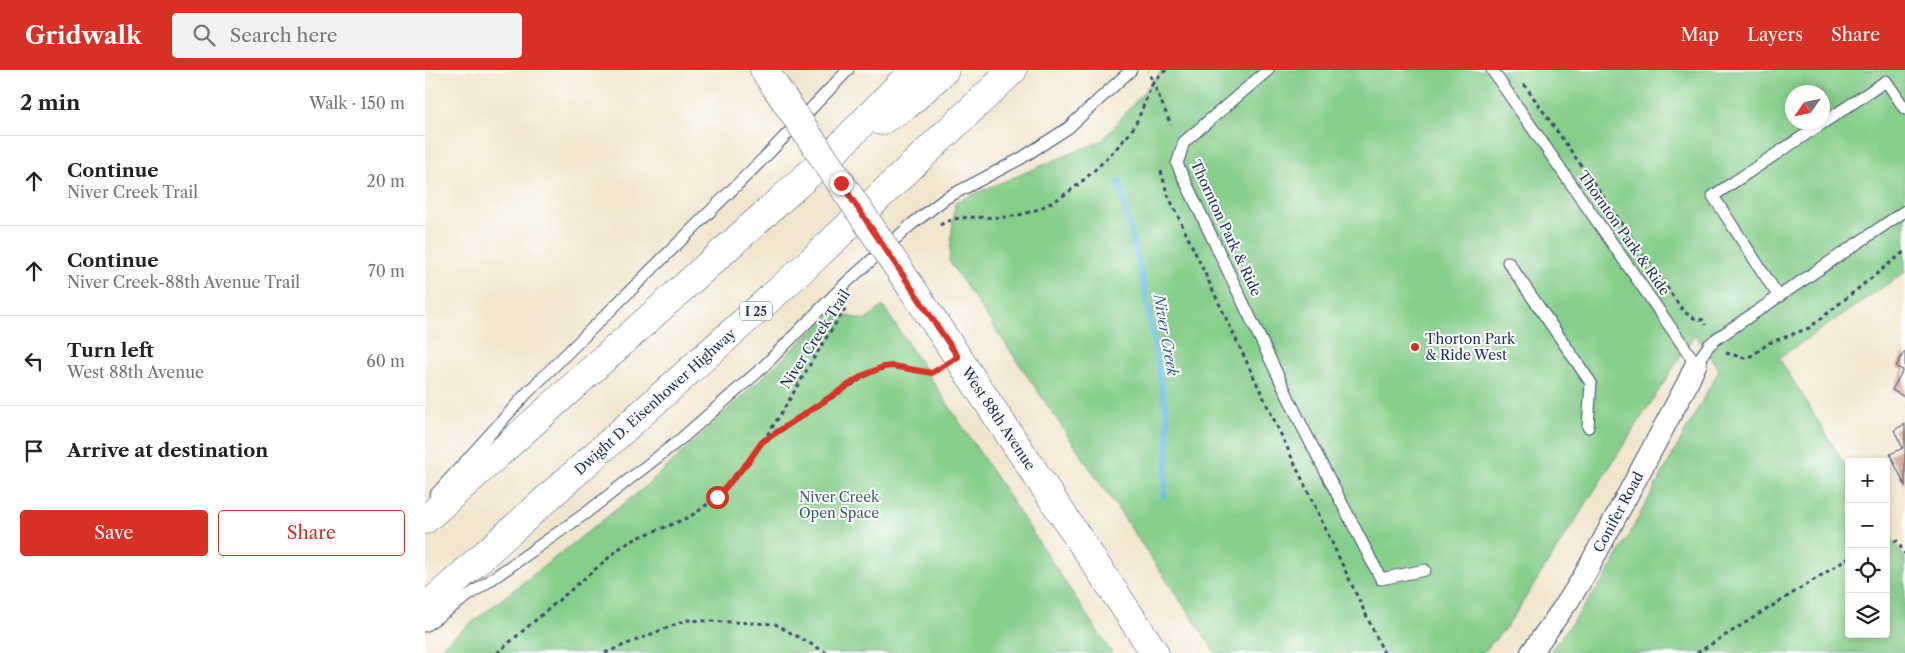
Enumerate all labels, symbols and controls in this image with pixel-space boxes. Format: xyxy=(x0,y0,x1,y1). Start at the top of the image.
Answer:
search box xyxy=(172,13,522,58)
text: Gridwalk xyxy=(25,21,142,50)
icon: search xyxy=(190,21,218,49)
text: Search here xyxy=(230,24,338,47)
text: Map xyxy=(1681,24,1719,46)
text: Layers xyxy=(1747,24,1803,46)
text: Share xyxy=(1831,24,1880,46)
north arrow xyxy=(1785,85,1830,130)
text: 2 min xyxy=(20,90,80,115)
text: Walk · 150 m xyxy=(309,93,405,113)
street label: Thornton Park & Ride xyxy=(1187,157,1266,299)
text: Continue xyxy=(67,159,159,182)
icon: ahead xyxy=(20,167,48,195)
street label: Thornton Park & Ride xyxy=(1574,167,1674,299)
text: 20 m xyxy=(366,171,405,191)
route end xyxy=(830,172,853,195)
text: Niver Creek Trail xyxy=(67,182,198,202)
text: Continue xyxy=(67,249,159,272)
icon: ahead xyxy=(20,257,48,285)
text: 70 m xyxy=(368,261,405,281)
text: Niver Creek-88th Avenue Trail xyxy=(67,272,300,292)
street label: Niver Creek Trail xyxy=(776,286,854,392)
water label: Niver Creek xyxy=(1149,292,1183,378)
road number: I 25 xyxy=(740,302,772,320)
street label: Dwight D. Eisenhower Highway xyxy=(571,324,739,479)
place label: Thorton Park & Ride West xyxy=(1425,330,1516,364)
text: Turn left xyxy=(67,339,154,362)
marker: Thorton Park & Ride West xyxy=(1409,341,1421,353)
icon: left xyxy=(20,347,48,375)
text: 60 m xyxy=(366,351,405,371)
text: West 88th Avenue xyxy=(67,362,204,382)
street label: West 88th Avenue xyxy=(957,363,1039,473)
icon: arrive xyxy=(20,437,48,465)
text: Arrive at destination xyxy=(67,439,268,462)
map controls xyxy=(1845,458,1890,638)
button: + xyxy=(1845,458,1890,503)
street label: Conifer Road xyxy=(1589,468,1647,556)
route start xyxy=(706,486,729,509)
park label: Niver Creek Open Space xyxy=(799,488,880,522)
button: − xyxy=(1845,503,1890,548)
button: Save xyxy=(20,510,208,556)
button: Share xyxy=(218,510,405,556)
button: locate xyxy=(1845,548,1890,593)
button: layers xyxy=(1845,593,1890,638)

